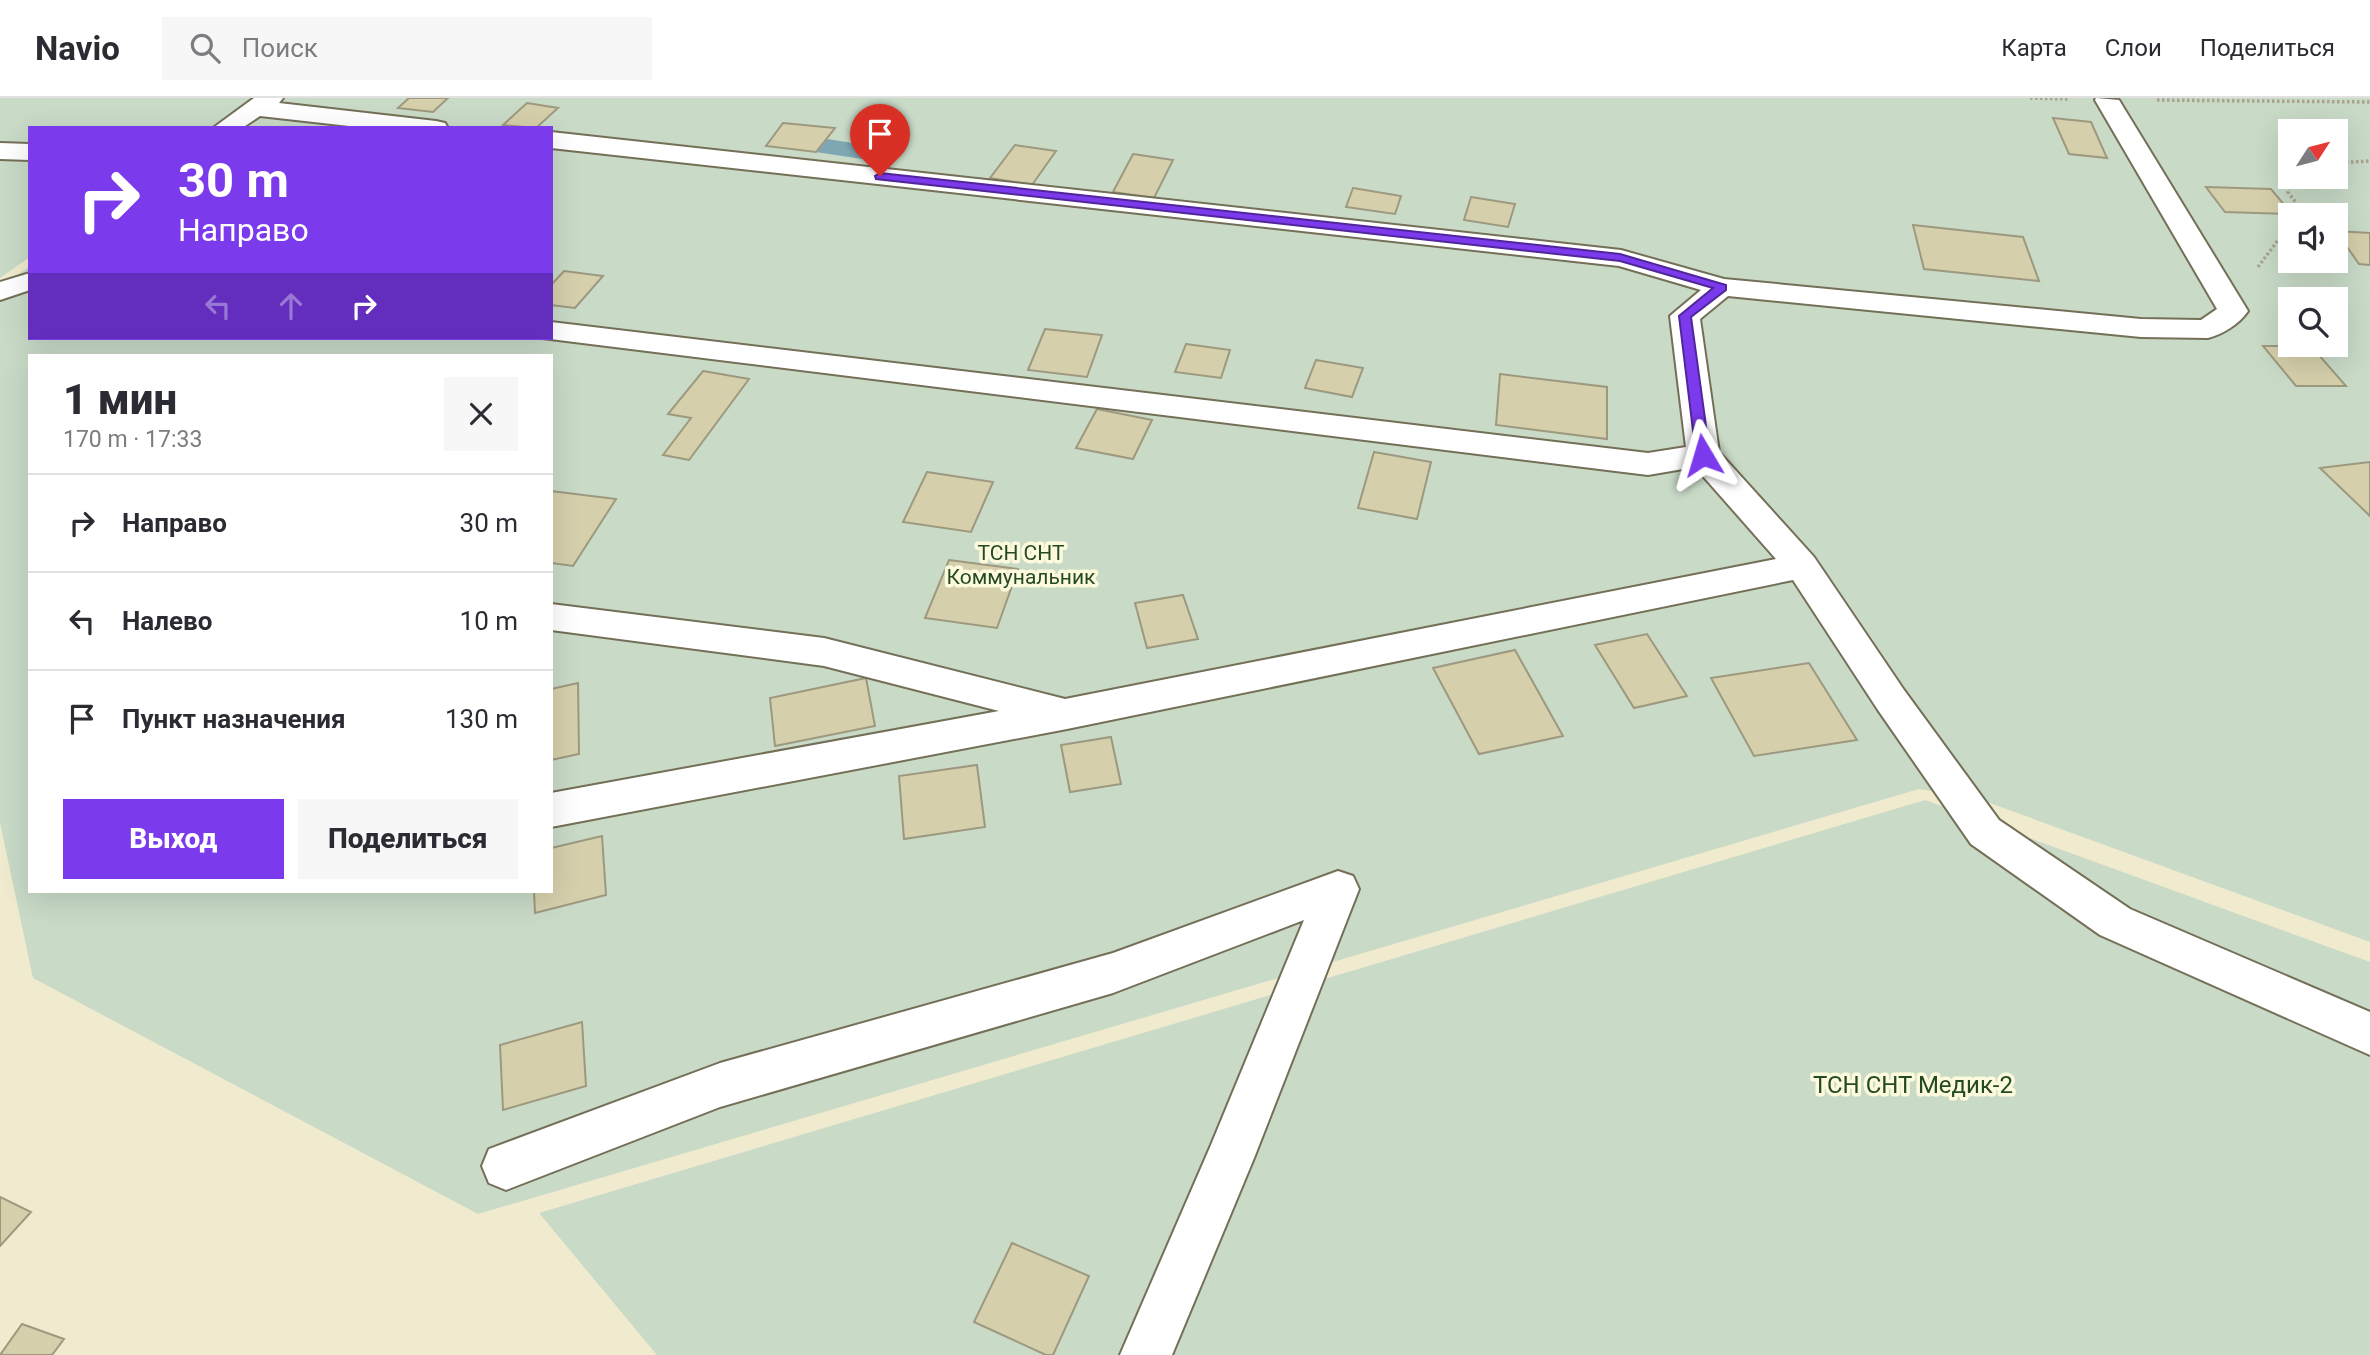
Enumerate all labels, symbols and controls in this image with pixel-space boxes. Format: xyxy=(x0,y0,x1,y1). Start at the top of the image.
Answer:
search box xyxy=(162,17,652,80)
text: Navio xyxy=(35,29,120,68)
icon: search xyxy=(186,29,224,67)
text: Поиск xyxy=(242,33,318,63)
text: Карта xyxy=(2001,34,2067,62)
text: Слои xyxy=(2105,34,2162,62)
text: Поделиться xyxy=(2200,34,2335,62)
pin xyxy=(850,104,910,176)
icon: arrive xyxy=(861,115,899,153)
north arrow xyxy=(2278,119,2348,189)
map controls xyxy=(2278,119,2348,357)
text: 30 m xyxy=(178,152,289,209)
icon: right xyxy=(63,154,154,245)
button: sound xyxy=(2278,203,2348,273)
text: Направо xyxy=(178,211,309,249)
icon: left xyxy=(199,287,237,325)
icon: ahead xyxy=(272,287,310,325)
icon: right xyxy=(345,287,383,325)
button: search xyxy=(2278,287,2348,357)
text: 1 мин xyxy=(63,375,177,424)
button: close xyxy=(444,377,518,451)
position arrow xyxy=(1666,418,1740,492)
text: 170 m · 17:33 xyxy=(63,426,202,453)
icon: right xyxy=(63,504,101,542)
text: Направо xyxy=(122,508,227,538)
text: 30 m xyxy=(460,508,518,538)
park label: ТСН СНТ Коммунальник xyxy=(947,541,1096,589)
icon: left xyxy=(63,602,101,640)
text: Налево xyxy=(122,606,212,636)
text: 10 m xyxy=(460,606,518,636)
icon: arrive xyxy=(63,700,101,738)
text: Пункт назначения xyxy=(122,704,346,734)
text: 130 m xyxy=(445,704,518,734)
button: Выход xyxy=(63,799,284,879)
button: Поделиться xyxy=(298,799,518,879)
park label: ТСН СНТ Медик-2 xyxy=(1813,1071,2013,1099)

